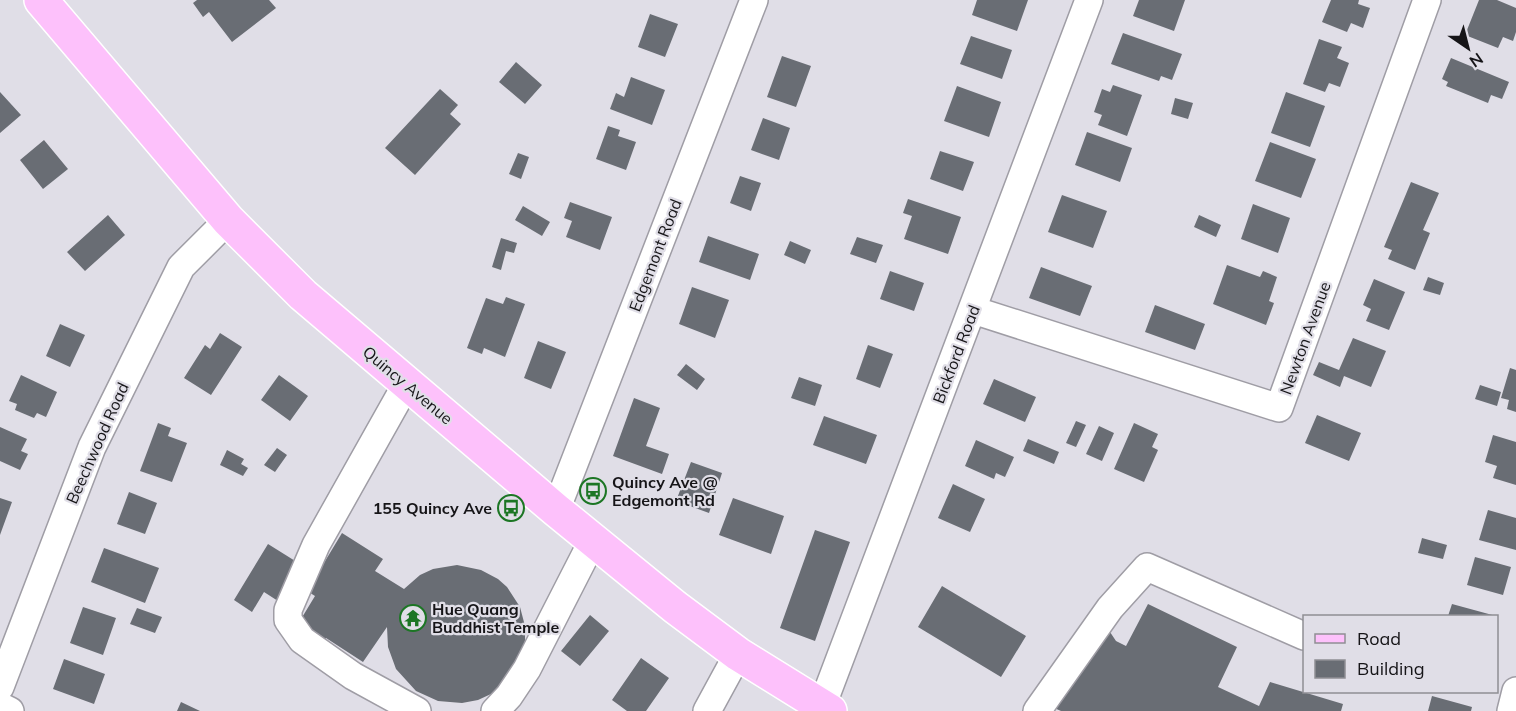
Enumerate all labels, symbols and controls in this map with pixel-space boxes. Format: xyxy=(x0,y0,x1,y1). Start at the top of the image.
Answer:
north arrow xyxy=(1438,18,1498,78)
text: N xyxy=(1466,49,1487,72)
street label: Edgemont Road xyxy=(624,196,686,314)
street label: Newton Avenue xyxy=(1275,279,1335,397)
street label: Bickford Road xyxy=(928,302,984,406)
street label: Quincy Avenue xyxy=(359,342,457,428)
street label: Beechwood Road xyxy=(61,379,133,507)
place label: Quincy Ave @ Edgemont Rd xyxy=(612,472,718,510)
bus stop icon: Quincy Ave @ Edgemont Rd xyxy=(578,476,608,506)
bus stop icon: 155 Quincy Ave xyxy=(496,493,526,523)
place label: 155 Quincy Ave xyxy=(373,498,492,518)
place label: Hue Quang Buddhist Temple xyxy=(432,599,560,637)
temple icon: Hue Quang Buddhist Temple xyxy=(398,603,428,633)
legend xyxy=(1303,615,1498,693)
text: Road xyxy=(1357,627,1401,650)
text: Building xyxy=(1357,657,1425,680)

